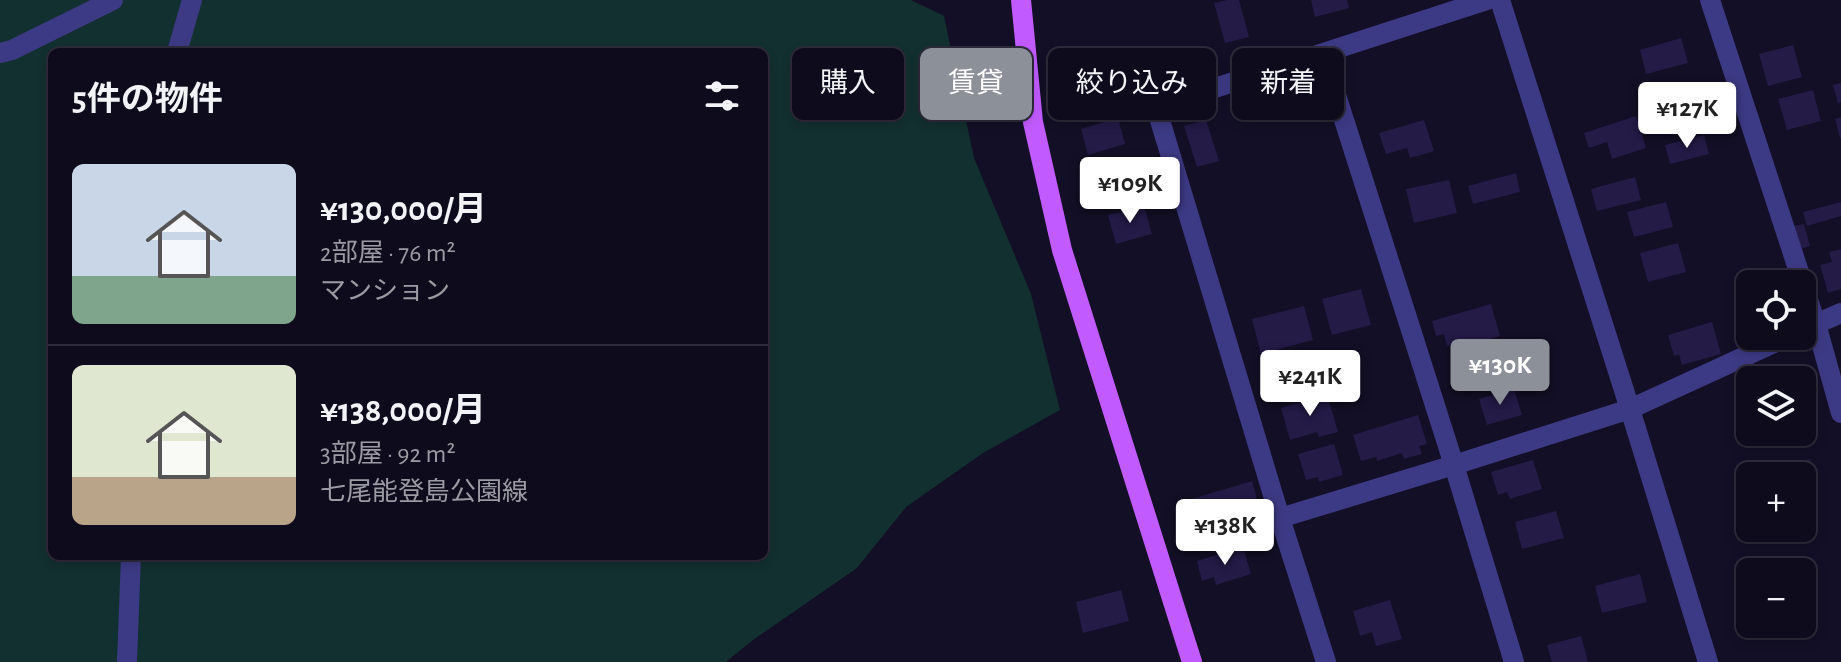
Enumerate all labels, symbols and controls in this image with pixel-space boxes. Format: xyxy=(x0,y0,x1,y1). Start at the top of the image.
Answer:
chip: 購入 xyxy=(792,48,904,120)
chip: 賃貸 xyxy=(920,48,1032,120)
chip: 絞り込み xyxy=(1048,48,1216,120)
chip: 新着 xyxy=(1232,48,1344,120)
icon: filters xyxy=(700,74,744,118)
pin: ¥127K xyxy=(1631,82,1743,150)
text: 5件の物件 xyxy=(72,83,223,117)
text: ¥127K xyxy=(1656,95,1718,121)
pin: ¥109K xyxy=(1074,157,1186,225)
text: ¥109K xyxy=(1098,170,1162,196)
text: ¥130,000/月 xyxy=(320,193,487,227)
icon: home xyxy=(136,196,232,292)
text: 2部屋 · 76 m² xyxy=(320,240,456,266)
map controls xyxy=(1736,270,1816,638)
button: locate xyxy=(1736,270,1816,350)
text: マンション xyxy=(320,278,450,304)
pin: ¥130K xyxy=(1444,339,1556,407)
pin: ¥241K xyxy=(1254,350,1366,418)
text: ¥130K xyxy=(1469,352,1531,378)
text: ¥241K xyxy=(1278,363,1342,389)
button: layers xyxy=(1736,366,1816,446)
text: ¥138,000/月 xyxy=(320,394,486,428)
icon: home xyxy=(136,397,232,493)
text: 3部屋 · 92 m² xyxy=(320,441,455,467)
button: + xyxy=(1736,462,1816,542)
text: 七尾能登島公園線 xyxy=(320,479,528,505)
pin: ¥138K xyxy=(1169,499,1281,567)
text: ¥138K xyxy=(1194,512,1256,538)
button: − xyxy=(1736,558,1816,638)

